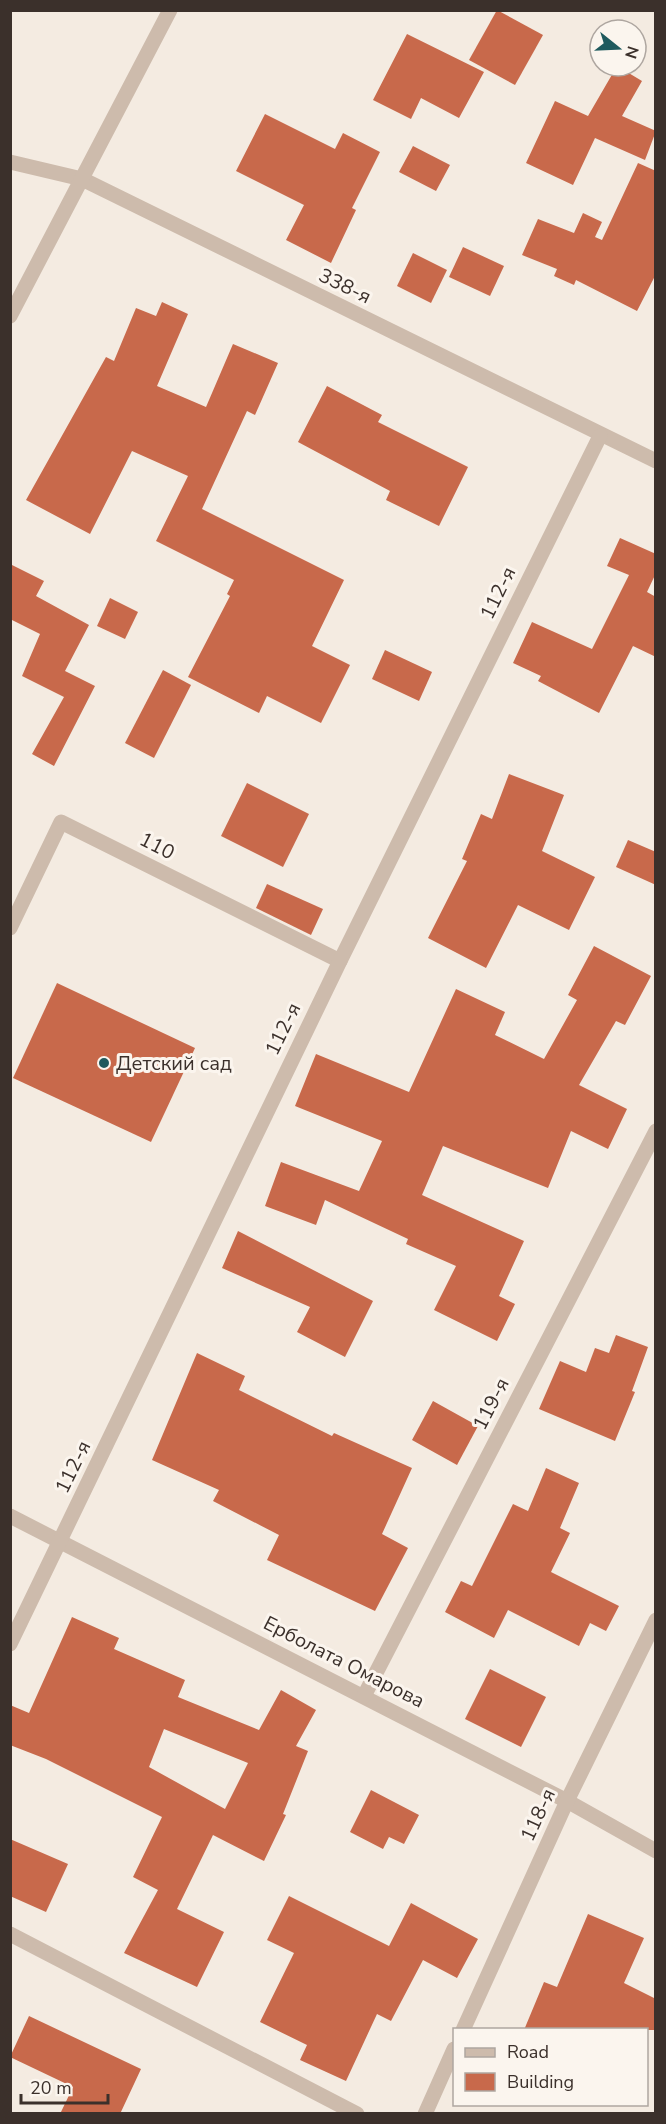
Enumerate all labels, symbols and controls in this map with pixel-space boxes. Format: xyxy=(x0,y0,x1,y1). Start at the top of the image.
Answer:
north arrow xyxy=(588,18,648,78)
text: N xyxy=(619,43,644,61)
street label: 338-я xyxy=(314,262,376,310)
street label: 112-я xyxy=(474,562,522,624)
street label: 110 xyxy=(135,826,179,866)
street label: 112-я xyxy=(259,998,307,1060)
place label: Детский сад xyxy=(116,1050,232,1077)
marker: Детский сад xyxy=(97,1056,111,1070)
street label: 119-я xyxy=(466,1373,516,1435)
street label: 112-я xyxy=(49,1436,97,1498)
street label: Ерболата Омарова xyxy=(259,1610,429,1714)
street label: 118-я xyxy=(514,1784,562,1846)
legend xyxy=(453,2028,648,2106)
text: Road xyxy=(507,2040,549,2064)
scale bar xyxy=(21,2067,108,2105)
text: Building xyxy=(507,2070,574,2094)
text: 20 m xyxy=(30,2076,72,2100)

